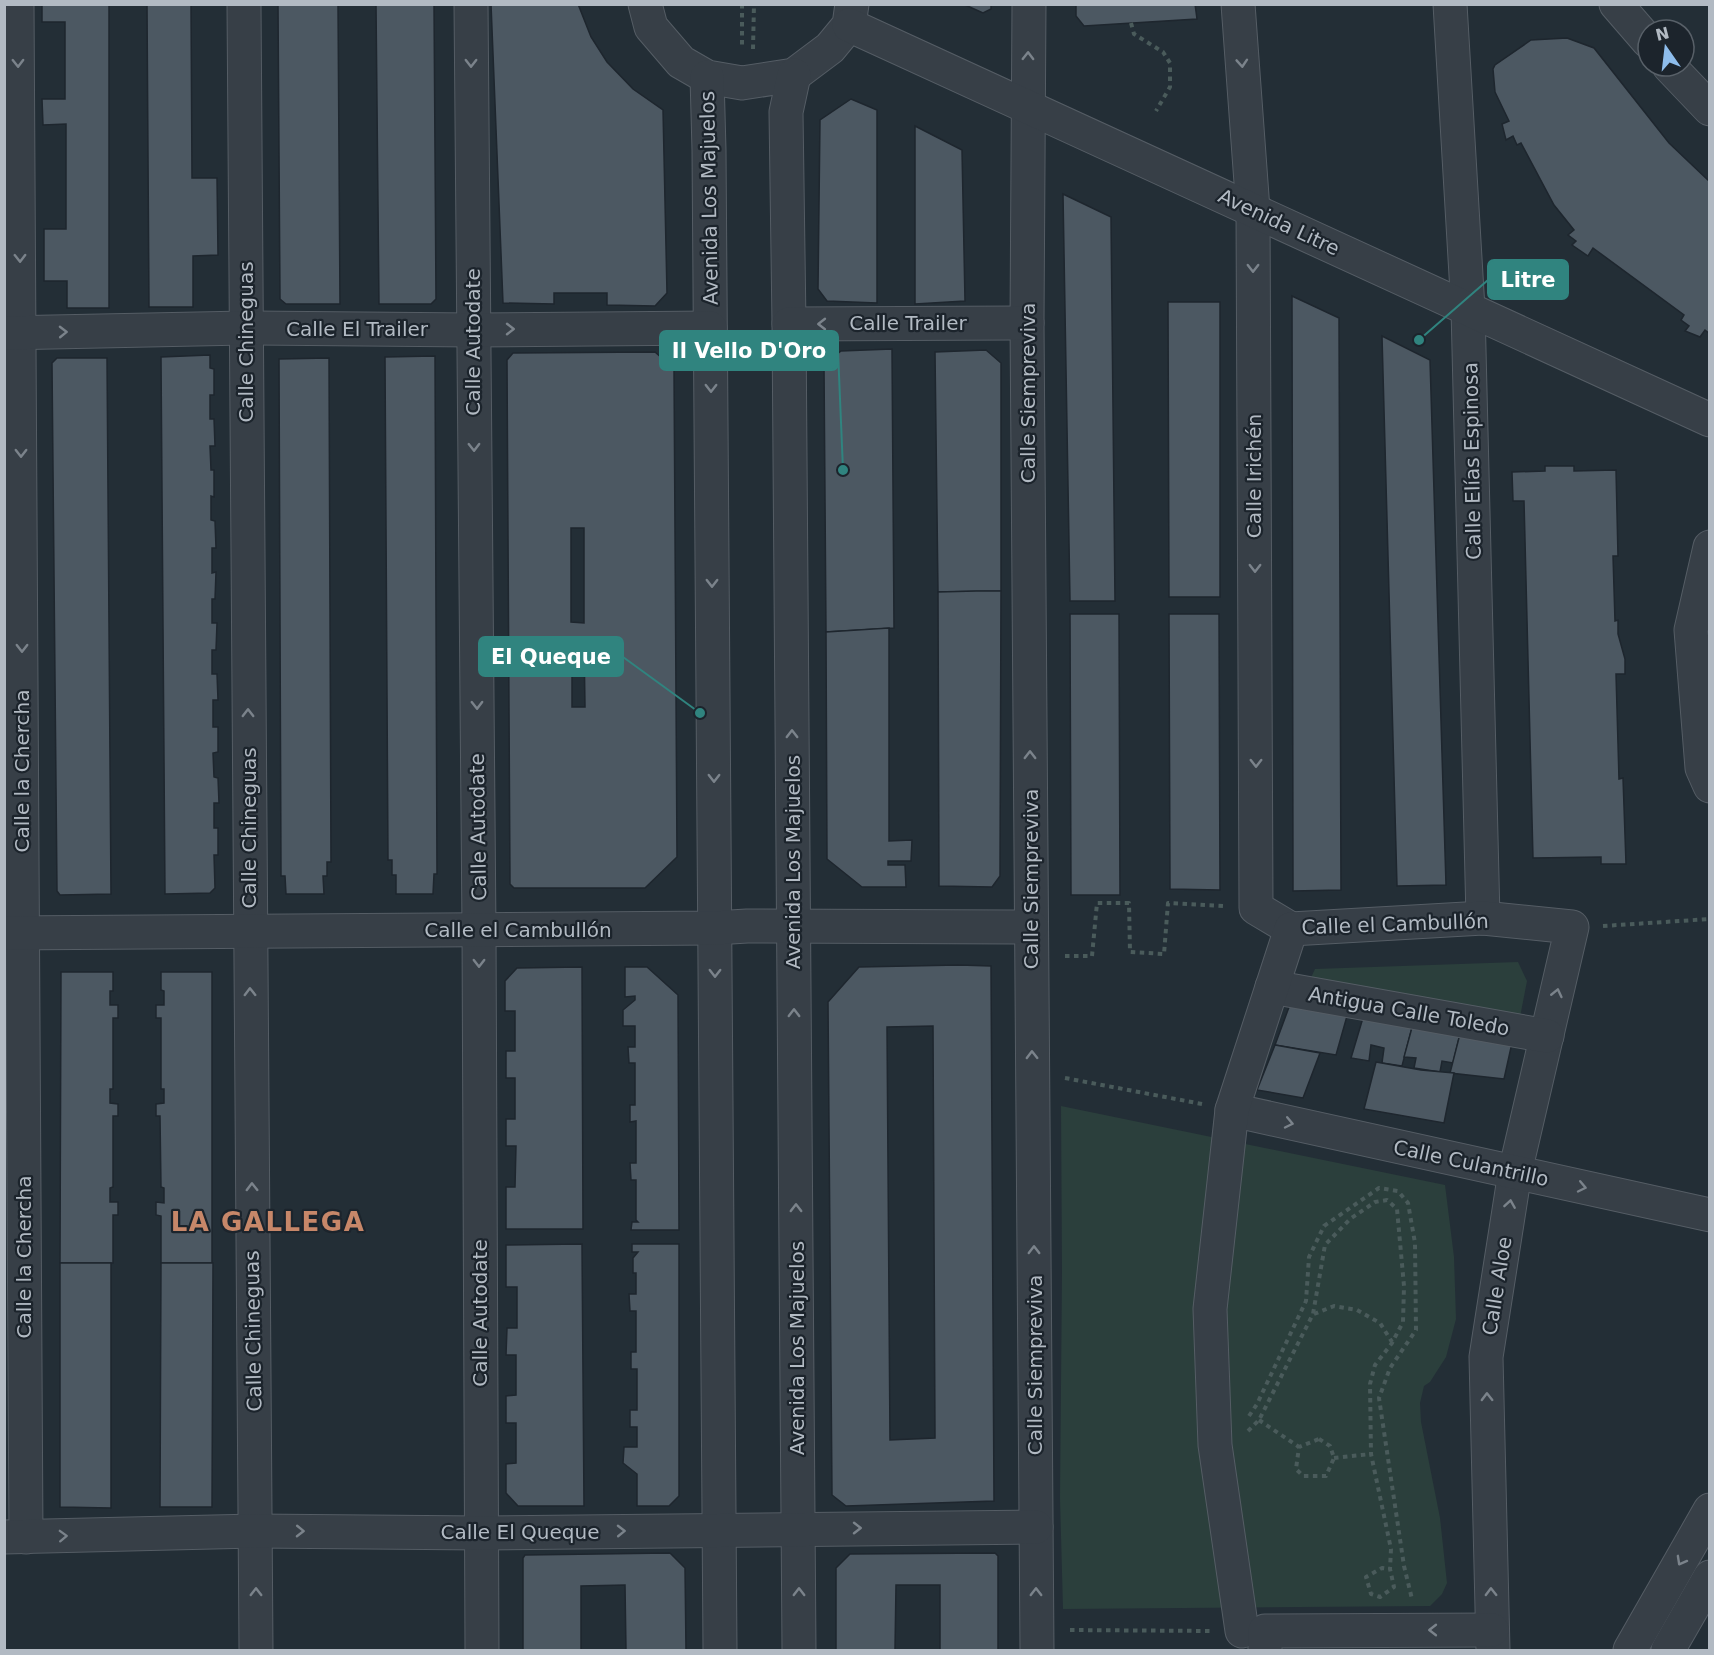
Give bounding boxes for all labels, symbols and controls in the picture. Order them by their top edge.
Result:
north arrow [1636,18,1696,78]
text: N [1654,23,1671,45]
one-way arrow [1022,51,1034,60]
one-way arrow [12,58,24,67]
one-way arrow [465,58,477,67]
one-way arrow [1235,58,1248,67]
street label: Avenida Los Majuelos [695,91,723,305]
street label: Avenida Litre [1215,183,1343,261]
one-way arrow [14,253,26,262]
callout: Litre [1488,260,1568,299]
street label: Calle Chineguas [234,261,258,423]
one-way arrow [1247,264,1259,273]
street label: Calle Autodate [461,268,485,416]
text: Litre [1500,268,1556,292]
street label: Calle Siempreviva [1016,303,1040,483]
street label: Calle Trailer [849,311,967,335]
street label: Calle El Trailer [286,317,429,341]
one-way arrow [817,318,826,330]
one-way arrow [505,323,514,335]
one-way arrow [58,325,67,338]
callout: Il Vello D'Oro [660,331,838,370]
text: Il Vello D'Oro [672,339,826,363]
street label: Calle Elías Espinosa [1458,362,1486,560]
one-way arrow [705,383,717,392]
street label: Calle Irichén [1242,414,1266,538]
one-way arrow [468,442,480,451]
one-way arrow [15,448,27,457]
one-way arrow [1249,564,1261,573]
one-way arrow [706,578,718,587]
callout: El Queque [479,637,623,676]
one-way arrow [16,643,28,652]
text: El Queque [491,645,611,669]
street label: Calle la Chercha [10,690,34,852]
one-way arrow [471,700,483,709]
one-way arrow [242,709,254,718]
one-way arrow [786,730,798,739]
street label: Calle Chineguas [237,747,261,909]
one-way arrow [1024,751,1036,760]
street label: Calle Autodate [465,753,491,901]
street label: Avenida Los Majuelos [781,755,805,969]
one-way arrow [1250,759,1262,768]
one-way arrow [707,773,720,782]
street label: Calle Siempreviva [1019,789,1043,969]
street label: Calle el Cambullón [1301,909,1489,939]
street label: Calle el Cambullón [424,918,612,942]
one-way arrow [473,958,485,967]
one-way arrow [709,968,721,977]
street label: Antigua Calle Toledo [1307,982,1511,1040]
one-way arrow [244,988,256,997]
one-way arrow [1549,988,1562,998]
one-way arrow [788,1009,800,1018]
one-way arrow [1026,1051,1038,1060]
one-way arrow [1284,1116,1294,1129]
street label: Calle Culantrillo [1391,1135,1551,1191]
street label: Calle la Chercha [12,1176,36,1338]
one-way arrow [1577,1180,1587,1193]
one-way arrow [246,1183,258,1192]
one-way arrow [1503,1199,1516,1209]
one-way arrow [790,1204,802,1213]
district label: LA GALLEGA [171,1207,365,1237]
street label: Calle Aloe [1477,1235,1517,1337]
street label: Calle Autodate [468,1239,492,1387]
street label: Avenida Los Majuelos [785,1241,809,1455]
one-way arrow [1028,1246,1040,1255]
street label: Calle Chineguas [240,1250,266,1412]
street label: Calle Siempreviva [1023,1275,1047,1455]
one-way arrow [1481,1393,1493,1402]
street label: Calle El Queque [441,1520,599,1544]
one-way arrow [852,1522,861,1534]
one-way arrow [295,1525,304,1537]
one-way arrow [616,1525,625,1538]
one-way arrow [58,1530,67,1542]
one-way arrow [1677,1554,1688,1565]
one-way arrow [250,1588,262,1597]
one-way arrow [793,1588,805,1597]
one-way arrow [1030,1588,1042,1597]
one-way arrow [1485,1588,1497,1597]
one-way arrow [1429,1624,1438,1637]

